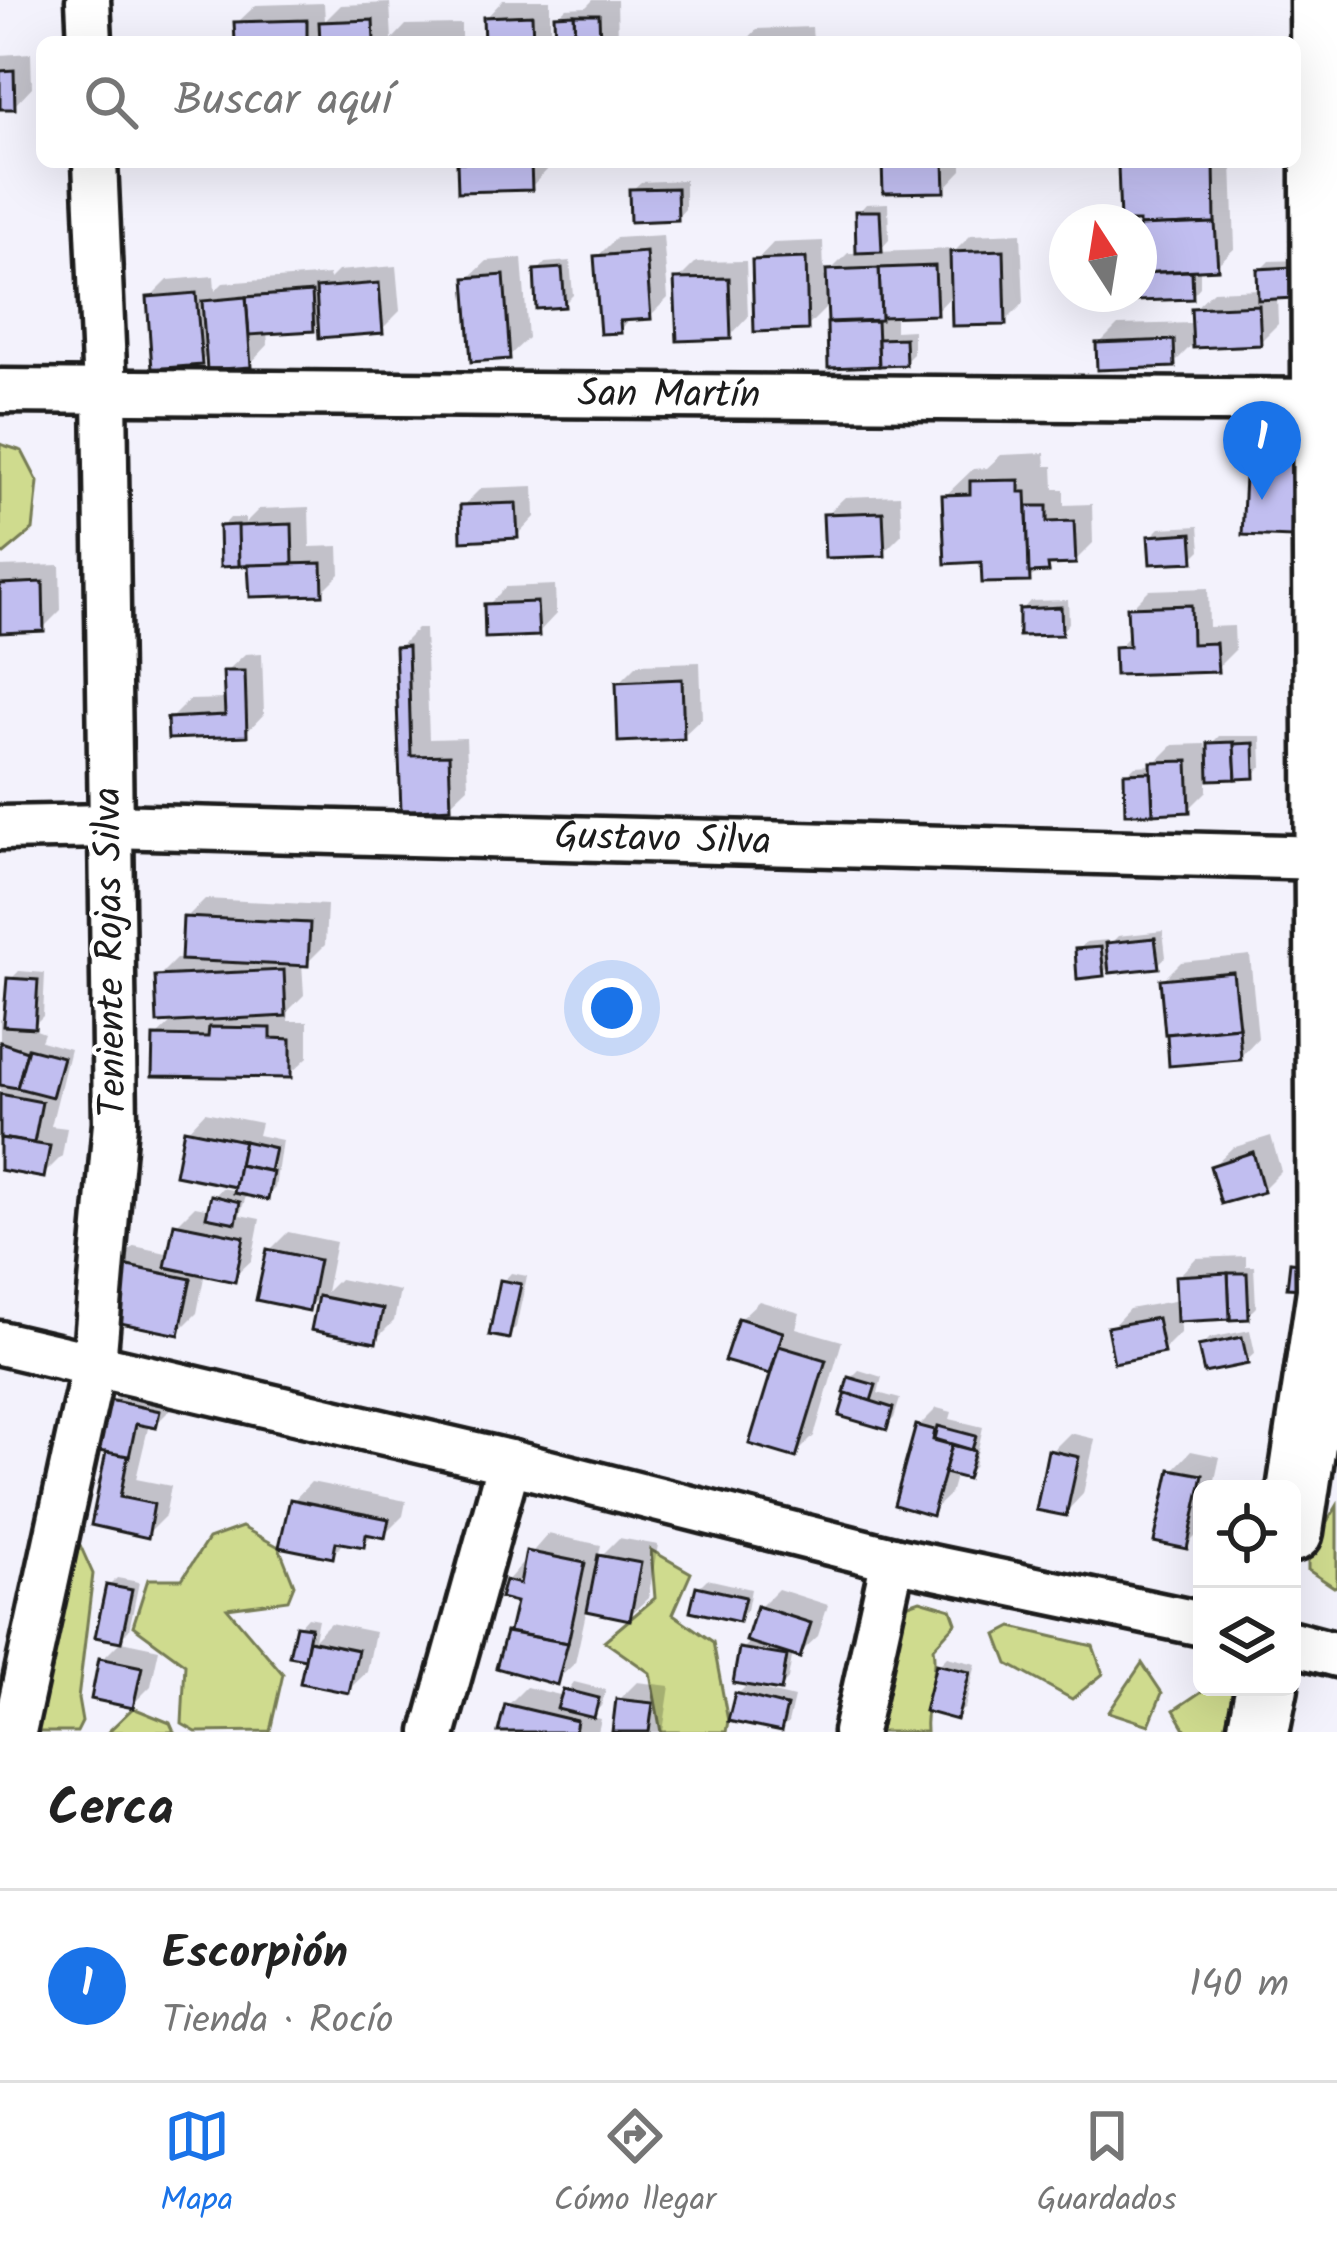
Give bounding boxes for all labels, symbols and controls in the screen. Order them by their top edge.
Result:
search box [36,36,1301,168]
text: Buscar aquí [174,66,392,138]
icon: search [78,69,144,135]
north arrow [1049,204,1157,312]
street label: San Martín [577,364,761,428]
pin: 1 [1223,401,1301,500]
street label: Teniente Rojas Silva [78,786,146,1118]
street label: Gustavo Silva [554,807,772,874]
your location [582,978,642,1038]
map controls [1193,1480,1301,1696]
button: locate [1193,1480,1301,1588]
button: layers [1193,1588,1301,1696]
text: Cerca [48,1770,174,1851]
text: Escorpión [162,1919,348,1991]
text: 1 [81,1955,93,2017]
text: 140 m [1189,1955,1289,2017]
text: Tienda · Rocío [162,1991,394,2053]
tab: Mapa [160,2103,233,2228]
tab: Cómo llegar [554,2103,716,2228]
tab: Guardados [1037,2103,1177,2228]

